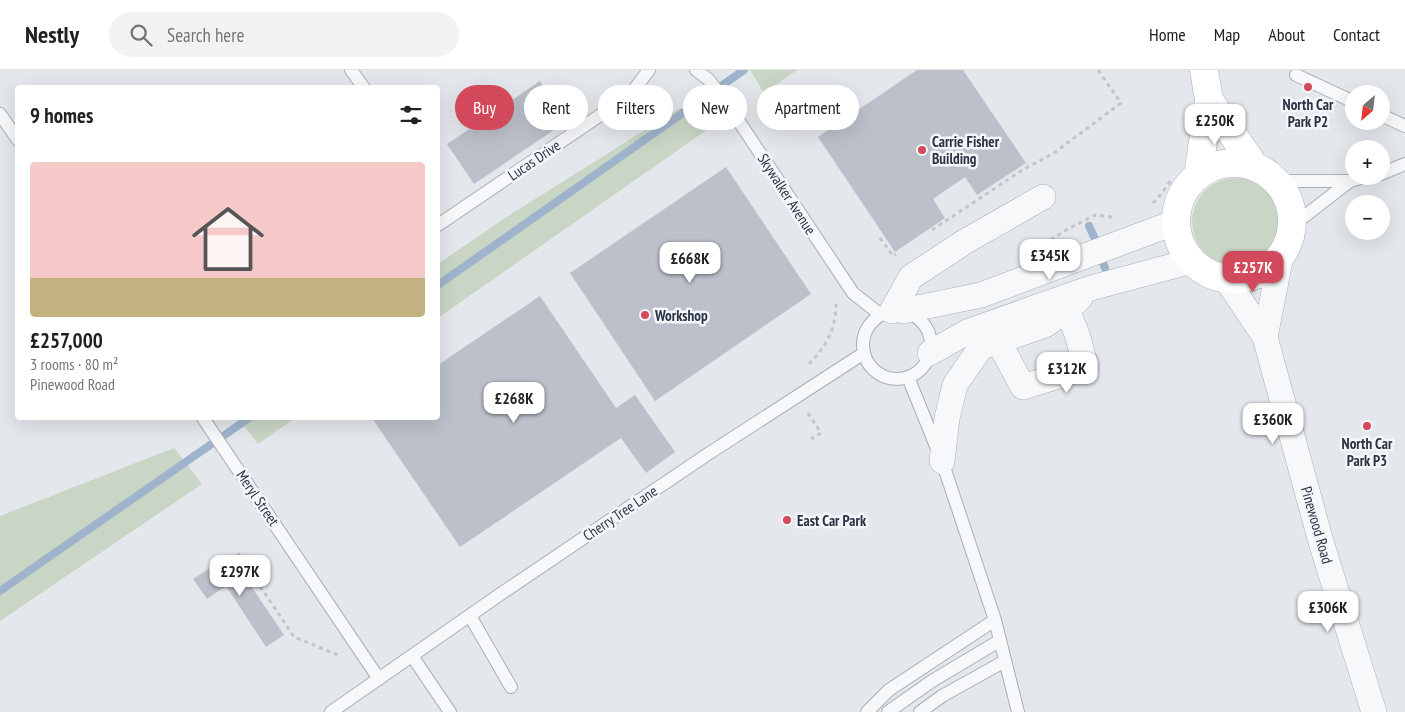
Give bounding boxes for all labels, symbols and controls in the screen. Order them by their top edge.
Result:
search box [109,12,459,57]
text: Nestly [25,19,79,50]
icon: search [127,21,155,49]
text: Search here [167,23,244,47]
text: Home [1149,23,1186,46]
text: Map [1214,23,1240,46]
text: About [1268,23,1305,46]
text: Contact [1333,23,1380,46]
marker: North Car Park P2 [1302,81,1314,93]
chip: Buy [455,85,514,130]
chip: Rent [524,85,588,130]
chip: Filters [598,85,673,130]
chip: New [683,85,747,130]
chip: Apartment [757,85,859,130]
north arrow [1345,85,1390,130]
map controls [1345,85,1390,240]
place label: North Car Park P2 [1283,95,1334,131]
icon: filters [397,101,425,129]
text: 9 homes [30,102,93,129]
pin: £250K [1180,104,1250,146]
text: £250K [1196,110,1234,130]
place label: Carrie Fisher Building [932,132,1000,168]
street label: Lucas Drive [504,136,564,184]
button: + [1345,140,1390,185]
marker: Carrie Fisher Building [916,144,928,156]
street label: Skywalker Avenue [754,150,820,238]
icon: home [183,194,273,284]
button: − [1345,195,1390,240]
pin: £345K [1015,238,1085,281]
pin: £668K [655,242,725,284]
text: £345K [1031,245,1069,265]
text: £668K [671,248,709,268]
pin: £257K [1218,250,1288,293]
text: £257K [1234,257,1272,277]
place label: Workshop [654,306,708,325]
marker: Workshop [639,309,651,321]
text: £257,000 [30,327,103,354]
pin: £312K [1032,352,1102,394]
text: 3 rooms · 80 m² [30,354,118,374]
text: £312K [1048,358,1086,378]
text: Pinewood Road [30,374,115,394]
pin: £268K [479,382,549,424]
text: £268K [495,388,533,408]
pin: £360K [1238,402,1308,445]
text: £360K [1254,409,1292,429]
marker: North Car Park P3 [1361,420,1373,432]
place label: North Car Park P3 [1342,434,1393,470]
street label: Meryl Street [232,466,284,530]
street label: Cherry Tree Lane [579,481,661,545]
street label: Pinewood Road [1297,484,1337,566]
place label: East Car Park [797,511,867,530]
marker: East Car Park [781,514,793,526]
pin: £297K [205,554,275,597]
text: £297K [221,561,259,581]
pin: £306K [1293,590,1363,633]
text: £306K [1309,597,1347,617]

